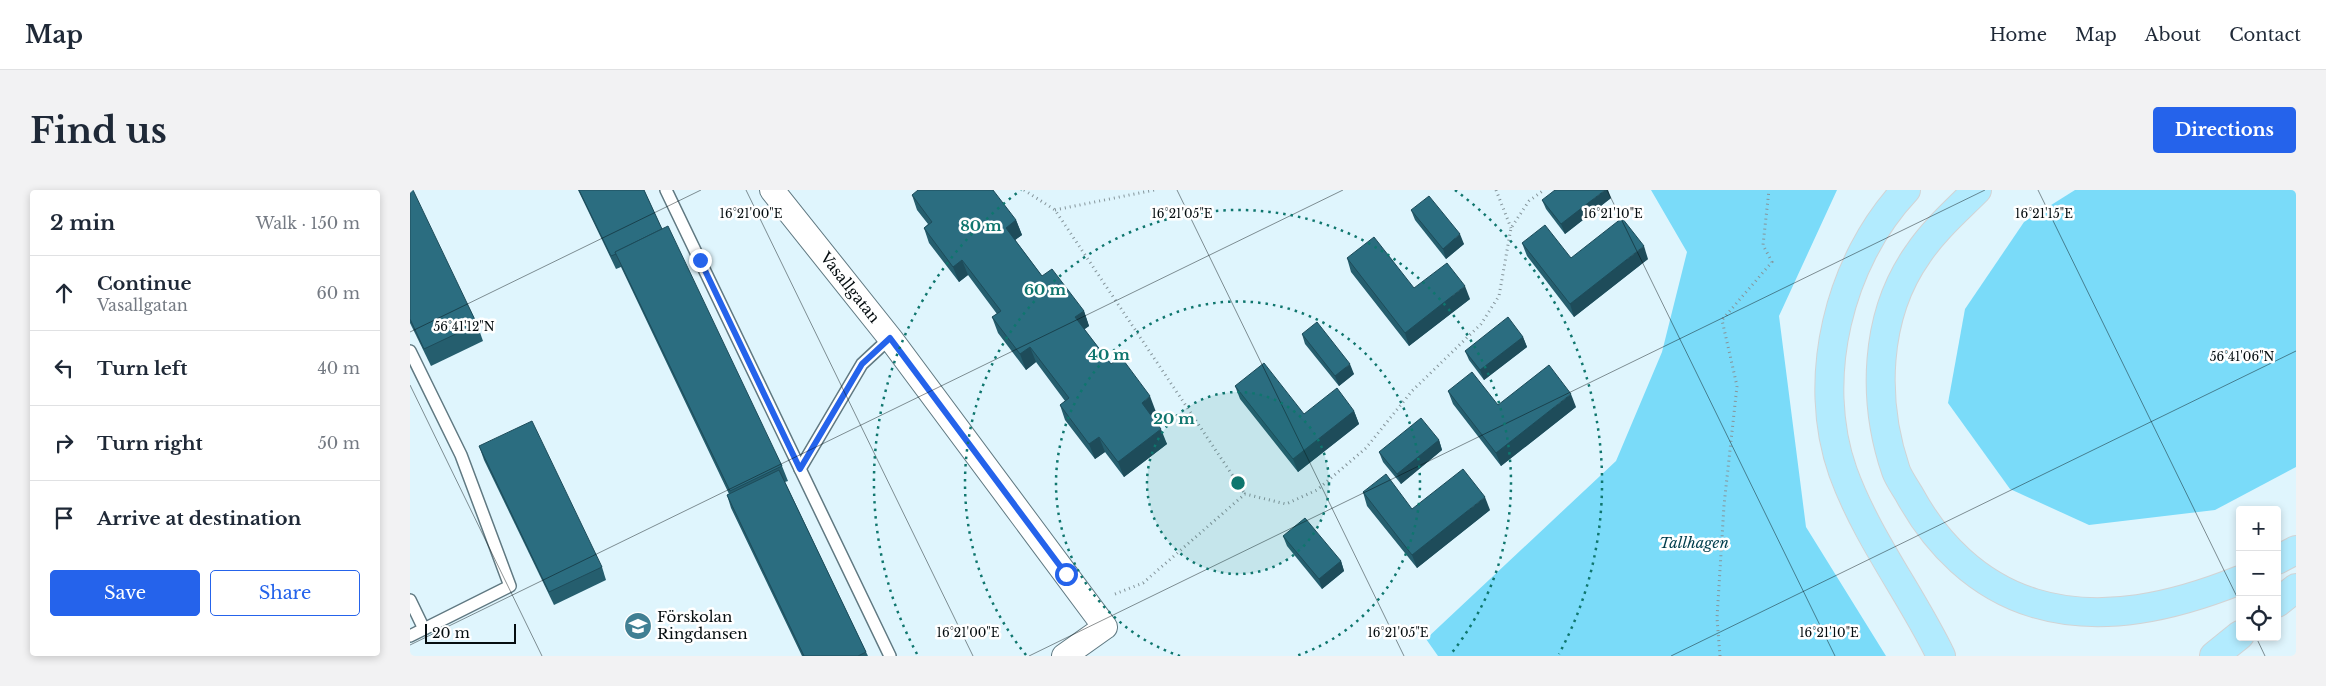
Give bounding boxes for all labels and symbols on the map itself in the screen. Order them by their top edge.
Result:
text: 16°21'00"E [720,206,783,221]
text: 16°21'05"E [1151,206,1213,221]
text: 16°21'10"E [1583,206,1643,221]
text: 16°21'15"E [2015,206,2073,221]
text: 80 m [960,216,1002,235]
street label: Vasallgatan [816,247,884,327]
route end [689,249,712,272]
text: 60 m [1024,280,1066,299]
text: 56°41'12"N [433,319,495,334]
text: 40 m [1088,345,1130,364]
text: 56°41'06"N [2210,349,2275,364]
text: 20 m [1153,409,1195,428]
centre of rings [1229,474,1247,492]
park label: Tallhagen [1659,533,1729,552]
route start [1055,563,1078,586]
place label: Förskolan Ringdansen [657,607,748,643]
school or university icon: Förskolan Ringdansen [623,611,653,641]
scale bar [425,621,516,644]
text: 16°21'00"E [937,625,1000,640]
text: 16°21'05"E [1367,625,1429,640]
text: 16°21'10"E [1799,625,1859,640]

